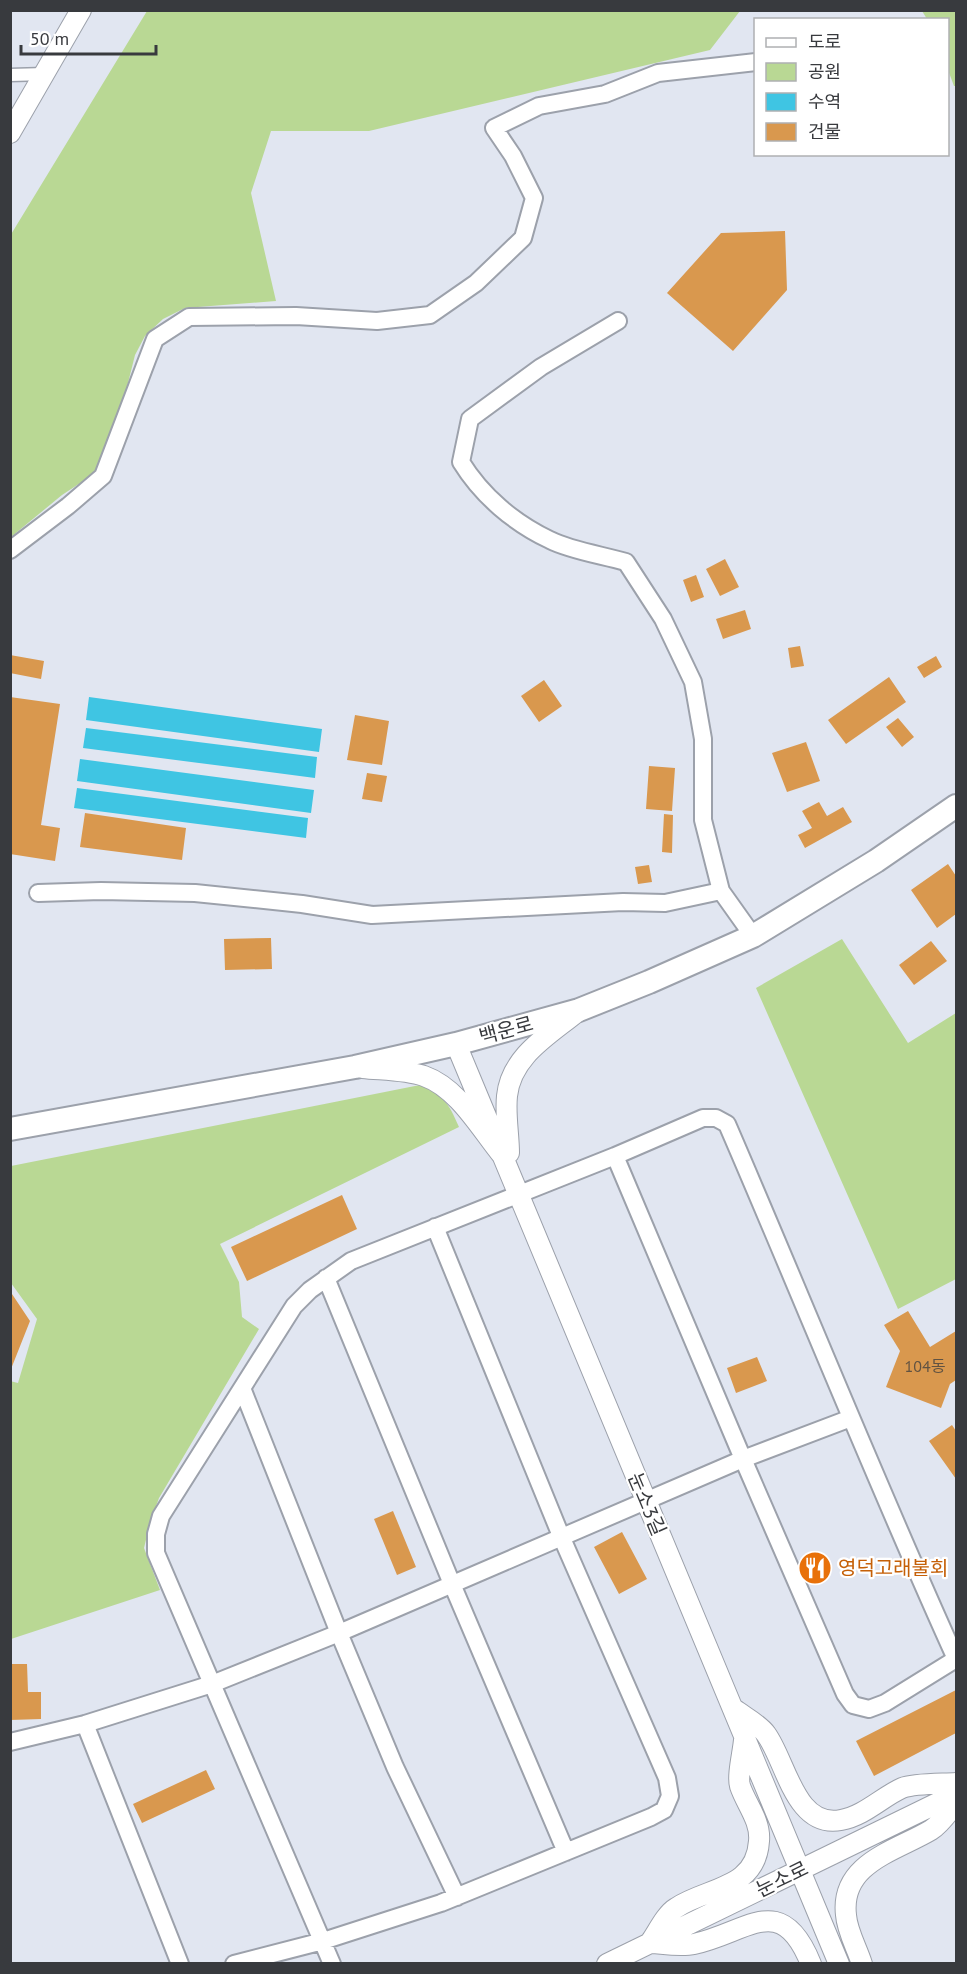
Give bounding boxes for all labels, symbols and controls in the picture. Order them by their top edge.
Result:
scale bar [21,18,156,56]
legend [754,18,949,156]
text: 50 m [30,27,69,50]
text: 도로 [808,30,841,53]
text: 공원 [808,60,841,83]
text: 수역 [808,90,841,113]
text: 건물 [808,120,841,143]
street label: 백운로 [476,1010,536,1050]
house number: 104동 [905,1356,946,1376]
street label: 눈소3길 [622,1468,672,1540]
restaurant icon: 영덕고래불회 [797,1550,833,1586]
place label: 영덕고래불회 [838,1555,948,1581]
street label: 눈소로 [751,1855,813,1903]

